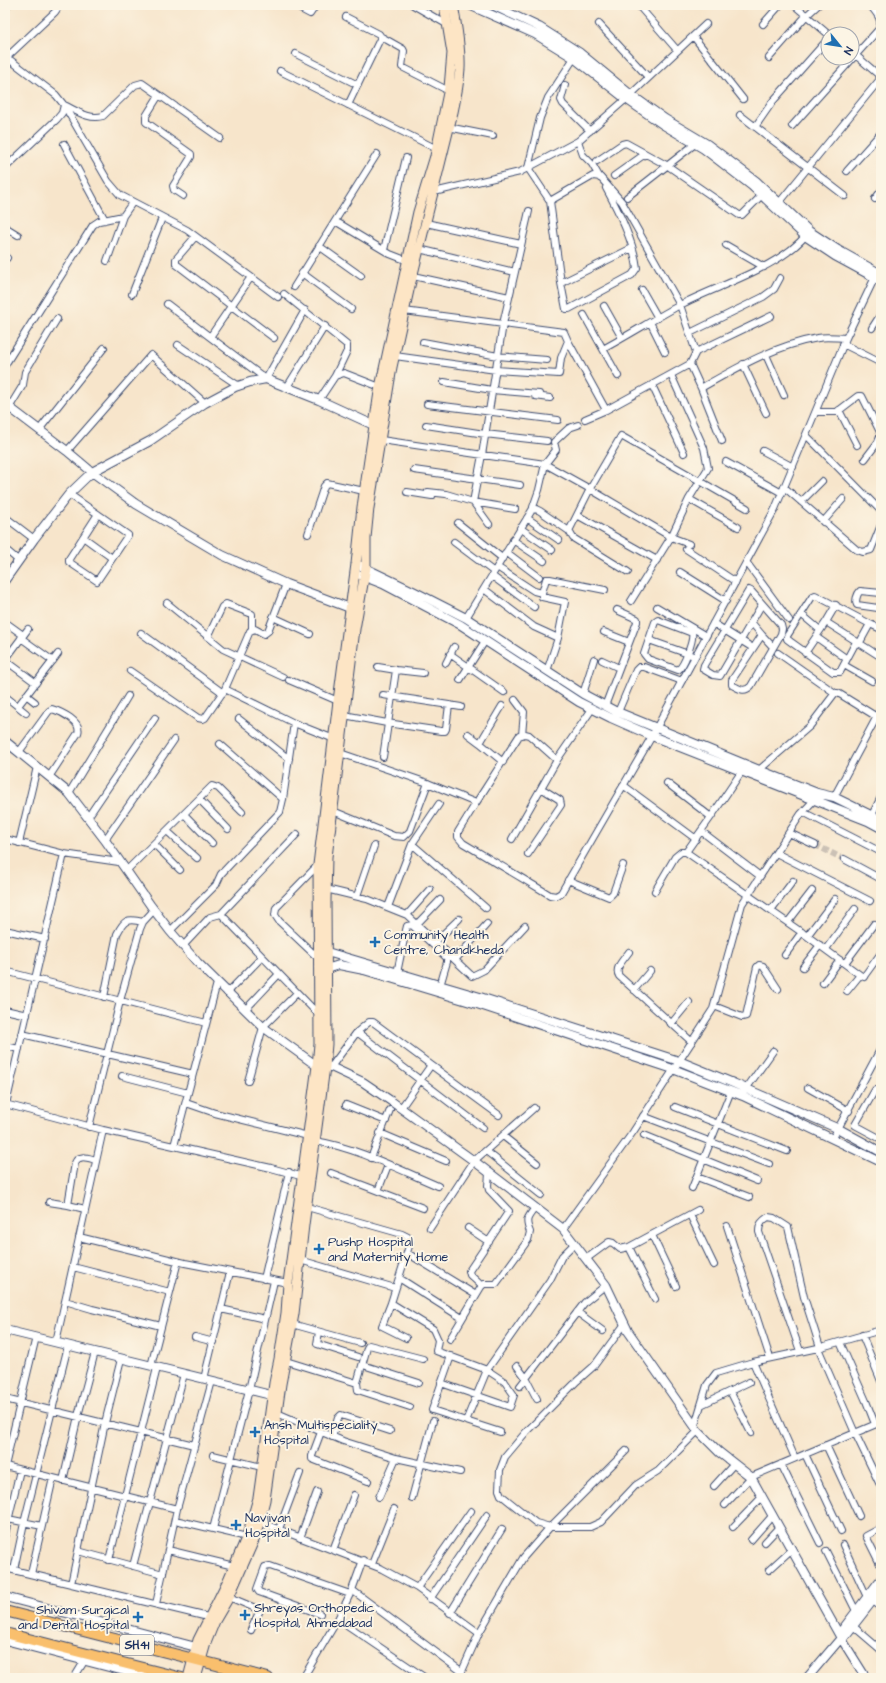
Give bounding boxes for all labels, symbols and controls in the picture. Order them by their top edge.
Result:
north arrow [820,26,860,66]
text: N [840,44,856,58]
place label: Community Health Centre, Chandkheda [384,926,504,959]
marker: Community Health Centre, Chandkheda [369,936,381,948]
place label: Pushp Hospital and Maternity Home [328,1233,448,1267]
marker: Pushp Hospital and Maternity Home [313,1243,325,1255]
place label: Ansh Multispeciality Hospital [264,1416,378,1449]
marker: Ansh Multispeciality Hospital [249,1426,261,1438]
place label: Navjivan Hospital [245,1509,291,1542]
marker: Navjivan Hospital [230,1519,242,1531]
place label: Shreyas Orthopedic Hospital, Ahmedabad [254,1599,375,1632]
place label: Shivam Surgical and Dental Hospital [18,1601,129,1634]
marker: Shreyas Orthopedic Hospital, Ahmedabad [239,1609,251,1621]
marker: Shivam Surgical and Dental Hospital [132,1611,144,1623]
road number: SH41 [120,1635,154,1655]

